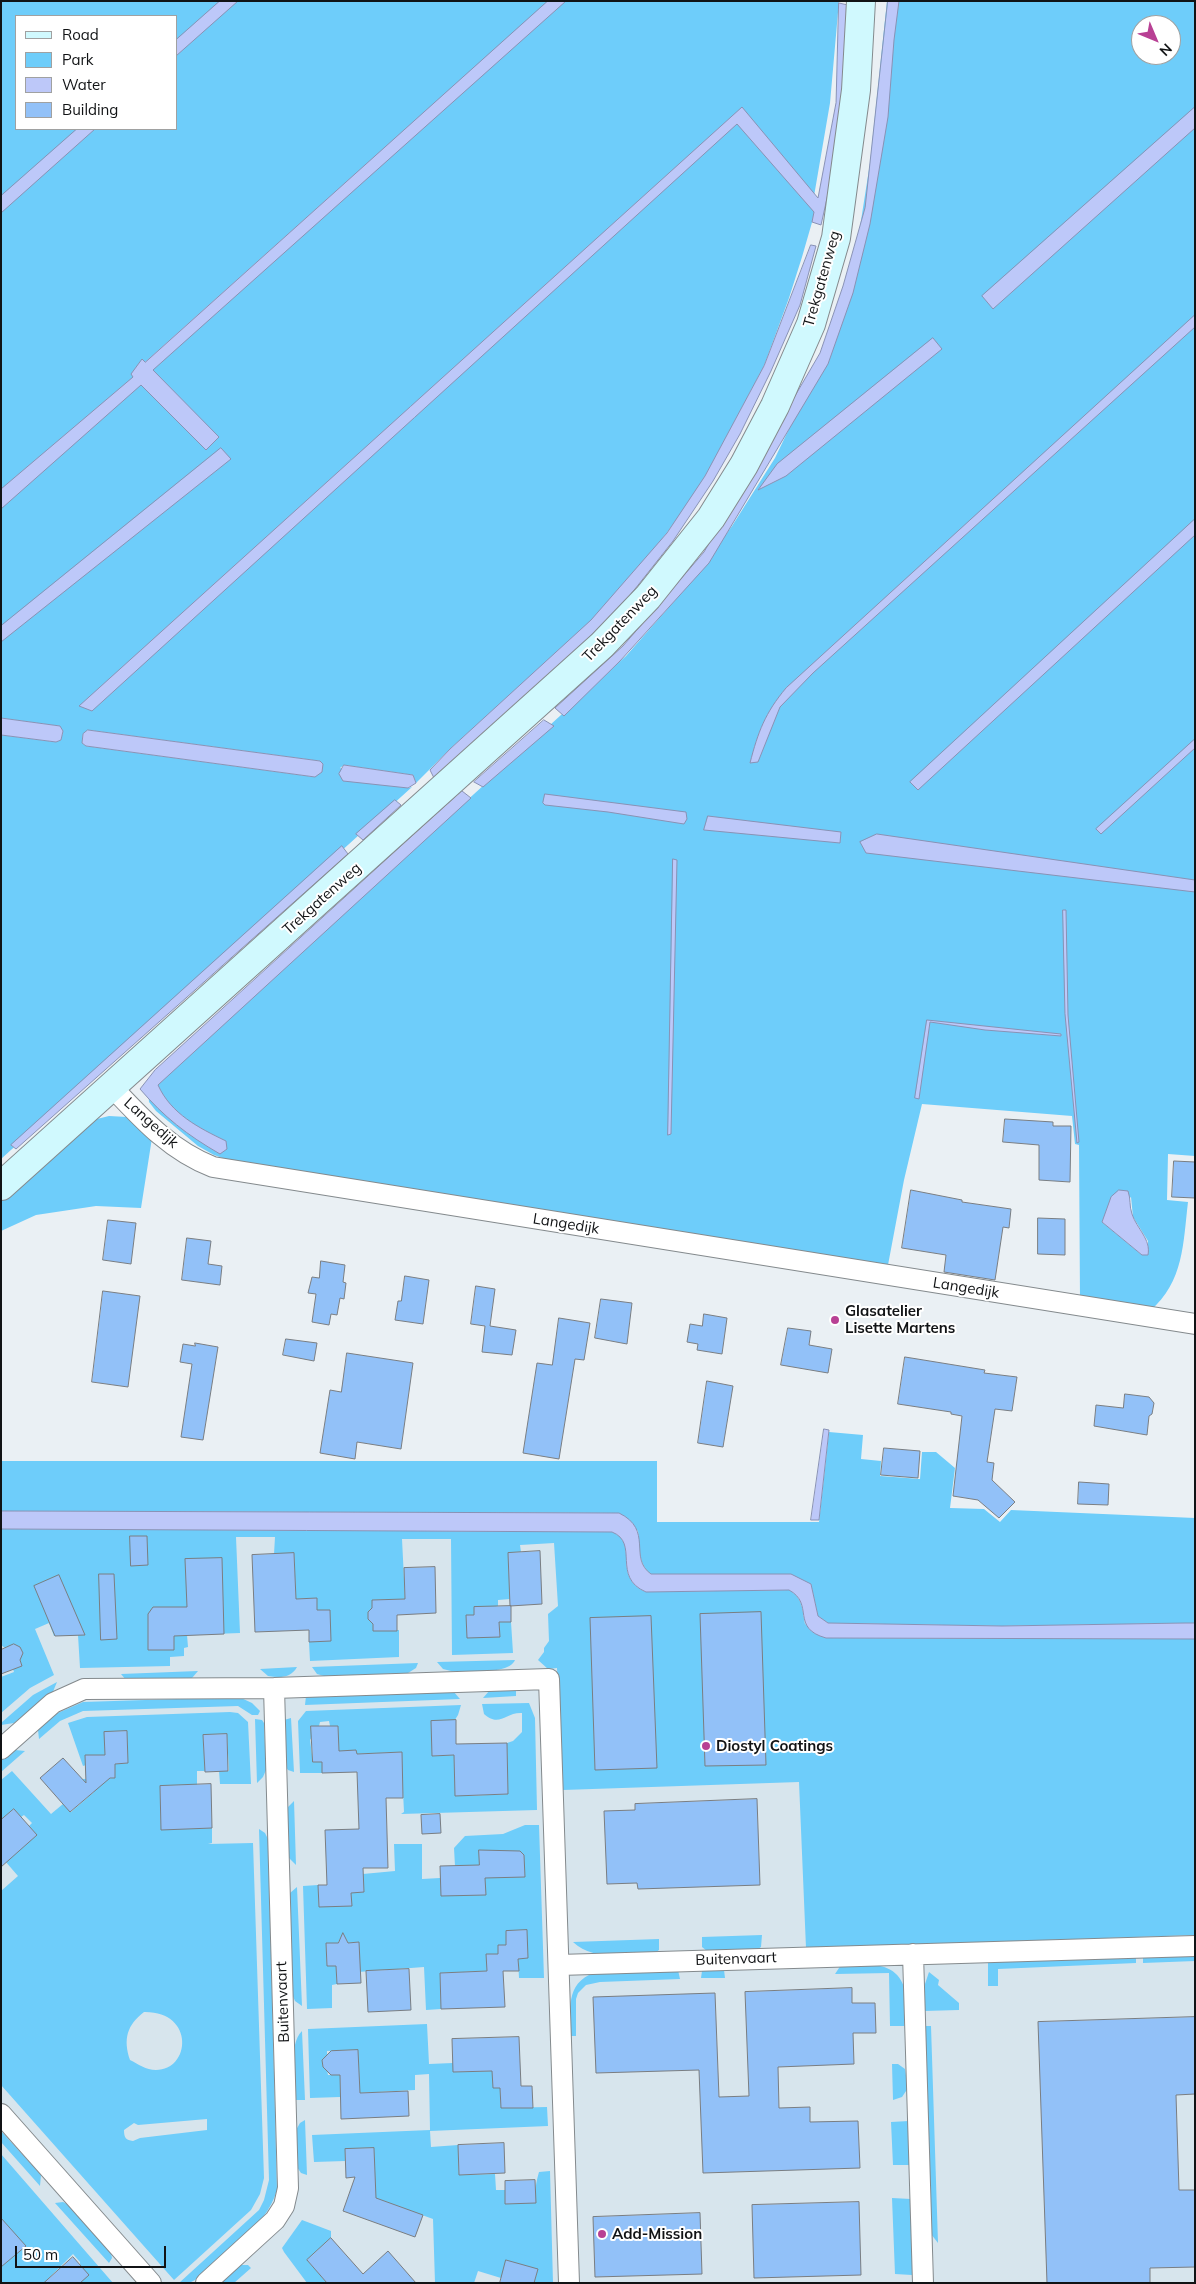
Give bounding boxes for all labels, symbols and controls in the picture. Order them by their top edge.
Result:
legend [15,15,178,130]
north arrow [1131,15,1181,65]
text: Road [62,25,99,44]
text: N [1156,40,1176,60]
text: Park [62,50,94,69]
text: Water [62,75,106,94]
text: Building [62,100,118,119]
street label: Trekgatenweg [800,229,844,329]
street label: Trekgatenweg [579,582,661,666]
street label: Trekgatenweg [279,859,365,939]
street label: Langedijk [120,1094,182,1152]
street label: Langedijk [531,1210,601,1238]
street label: Langedijk [931,1274,1001,1302]
place label: Glasatelier Lisette Martens [845,1302,955,1337]
marker: Glasatelier Lisette Martens [829,1314,841,1326]
place label: Diostyl Coatings [716,1737,833,1755]
marker: Diostyl Coatings [700,1740,712,1752]
street label: Buitenvaart [695,1949,777,1969]
street label: Buitenvaart [273,1961,293,2043]
place label: Add-Mission [612,2225,702,2243]
marker: Add-Mission [596,2228,608,2240]
scale bar [18,2236,169,2268]
text: 50 m [23,2245,58,2264]

